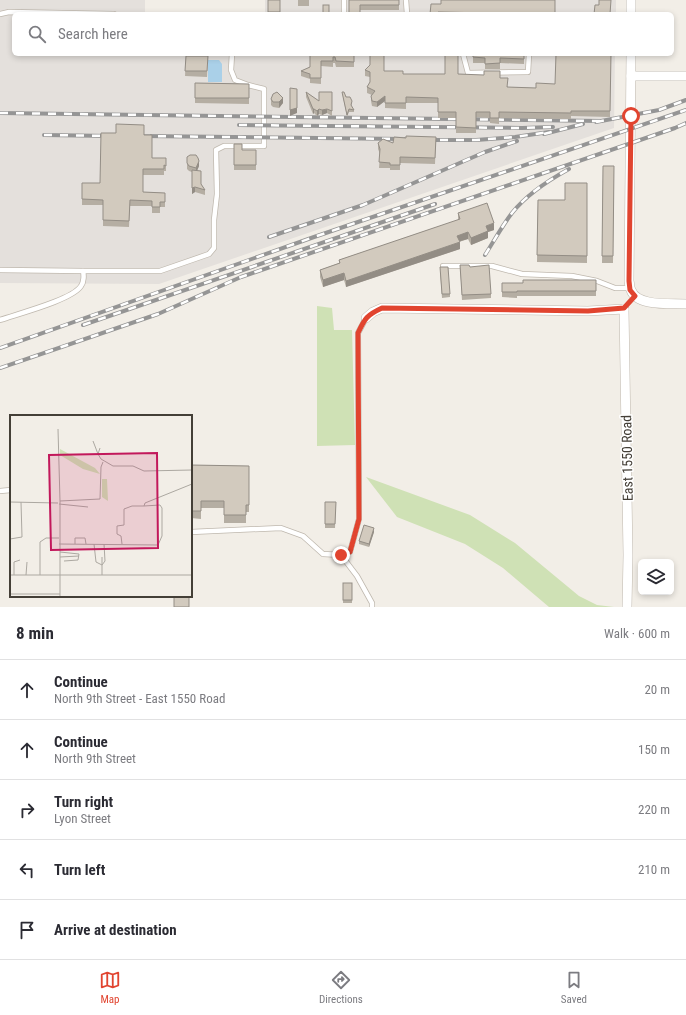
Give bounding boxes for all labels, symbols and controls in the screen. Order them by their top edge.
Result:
search box [12,12,674,56]
icon: search [26,23,48,45]
text: Search here [58,25,128,43]
route start [622,107,640,125]
inset map [10,415,192,597]
street label: East 1550 Road [618,415,636,501]
route end [332,546,350,564]
map controls [638,559,674,595]
button: layers [638,559,674,595]
text: 8 min [16,623,54,643]
text: Walk · 600 m [604,626,670,641]
text: Continue [54,673,108,691]
icon: ahead [16,679,38,701]
text: 20 m [644,682,670,697]
text: North 9th Street - East 1550 Road [54,691,225,706]
text: Continue [54,733,108,751]
icon: ahead [16,739,38,761]
text: 150 m [638,742,670,757]
text: North 9th Street [54,751,136,766]
text: Turn right [54,793,113,811]
icon: right [16,799,38,821]
text: 220 m [638,802,670,817]
text: Lyon Street [54,811,111,826]
icon: left [16,859,38,881]
text: Turn left [54,861,105,879]
text: 210 m [638,862,670,877]
icon: arrive [16,919,38,941]
text: Arrive at destination [54,921,177,939]
tab: Map [99,969,121,1006]
tab: Directions [319,969,363,1006]
tab: Saved [561,969,587,1006]

